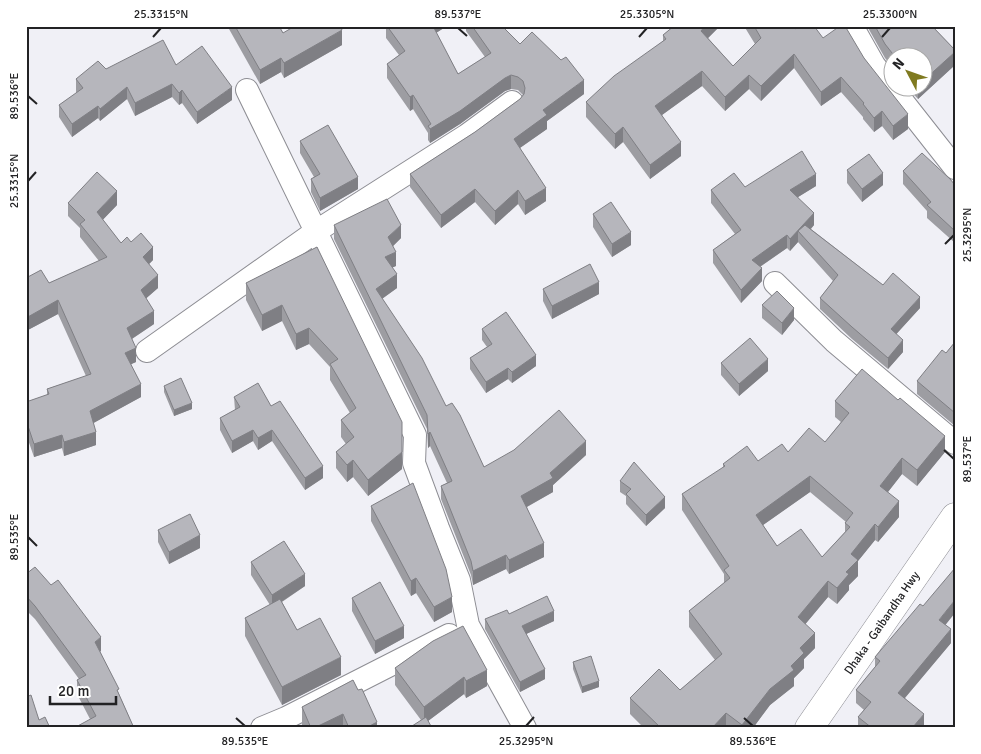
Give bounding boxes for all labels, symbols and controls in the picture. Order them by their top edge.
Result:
text: 25.3315°N [134,7,188,22]
text: 89.537°E [435,7,482,22]
text: 25.3305°N [620,7,674,22]
text: 25.3300°N [863,7,917,22]
north arrow [884,48,934,98]
text: N [889,55,908,73]
text: 89.536°E [7,72,22,119]
text: 25.3315°N [7,154,22,208]
text: 25.3295°N [960,208,975,262]
text: 89.537°E [960,435,975,482]
text: 89.535°E [7,513,22,560]
street label: Dhaka - Gaibandha Hwy [841,568,923,677]
scale bar [50,674,116,706]
text: 20 m [58,682,89,700]
text: 89.535°E [222,734,269,749]
text: 25.3295°N [499,734,553,749]
text: 89.536°E [730,734,777,749]

